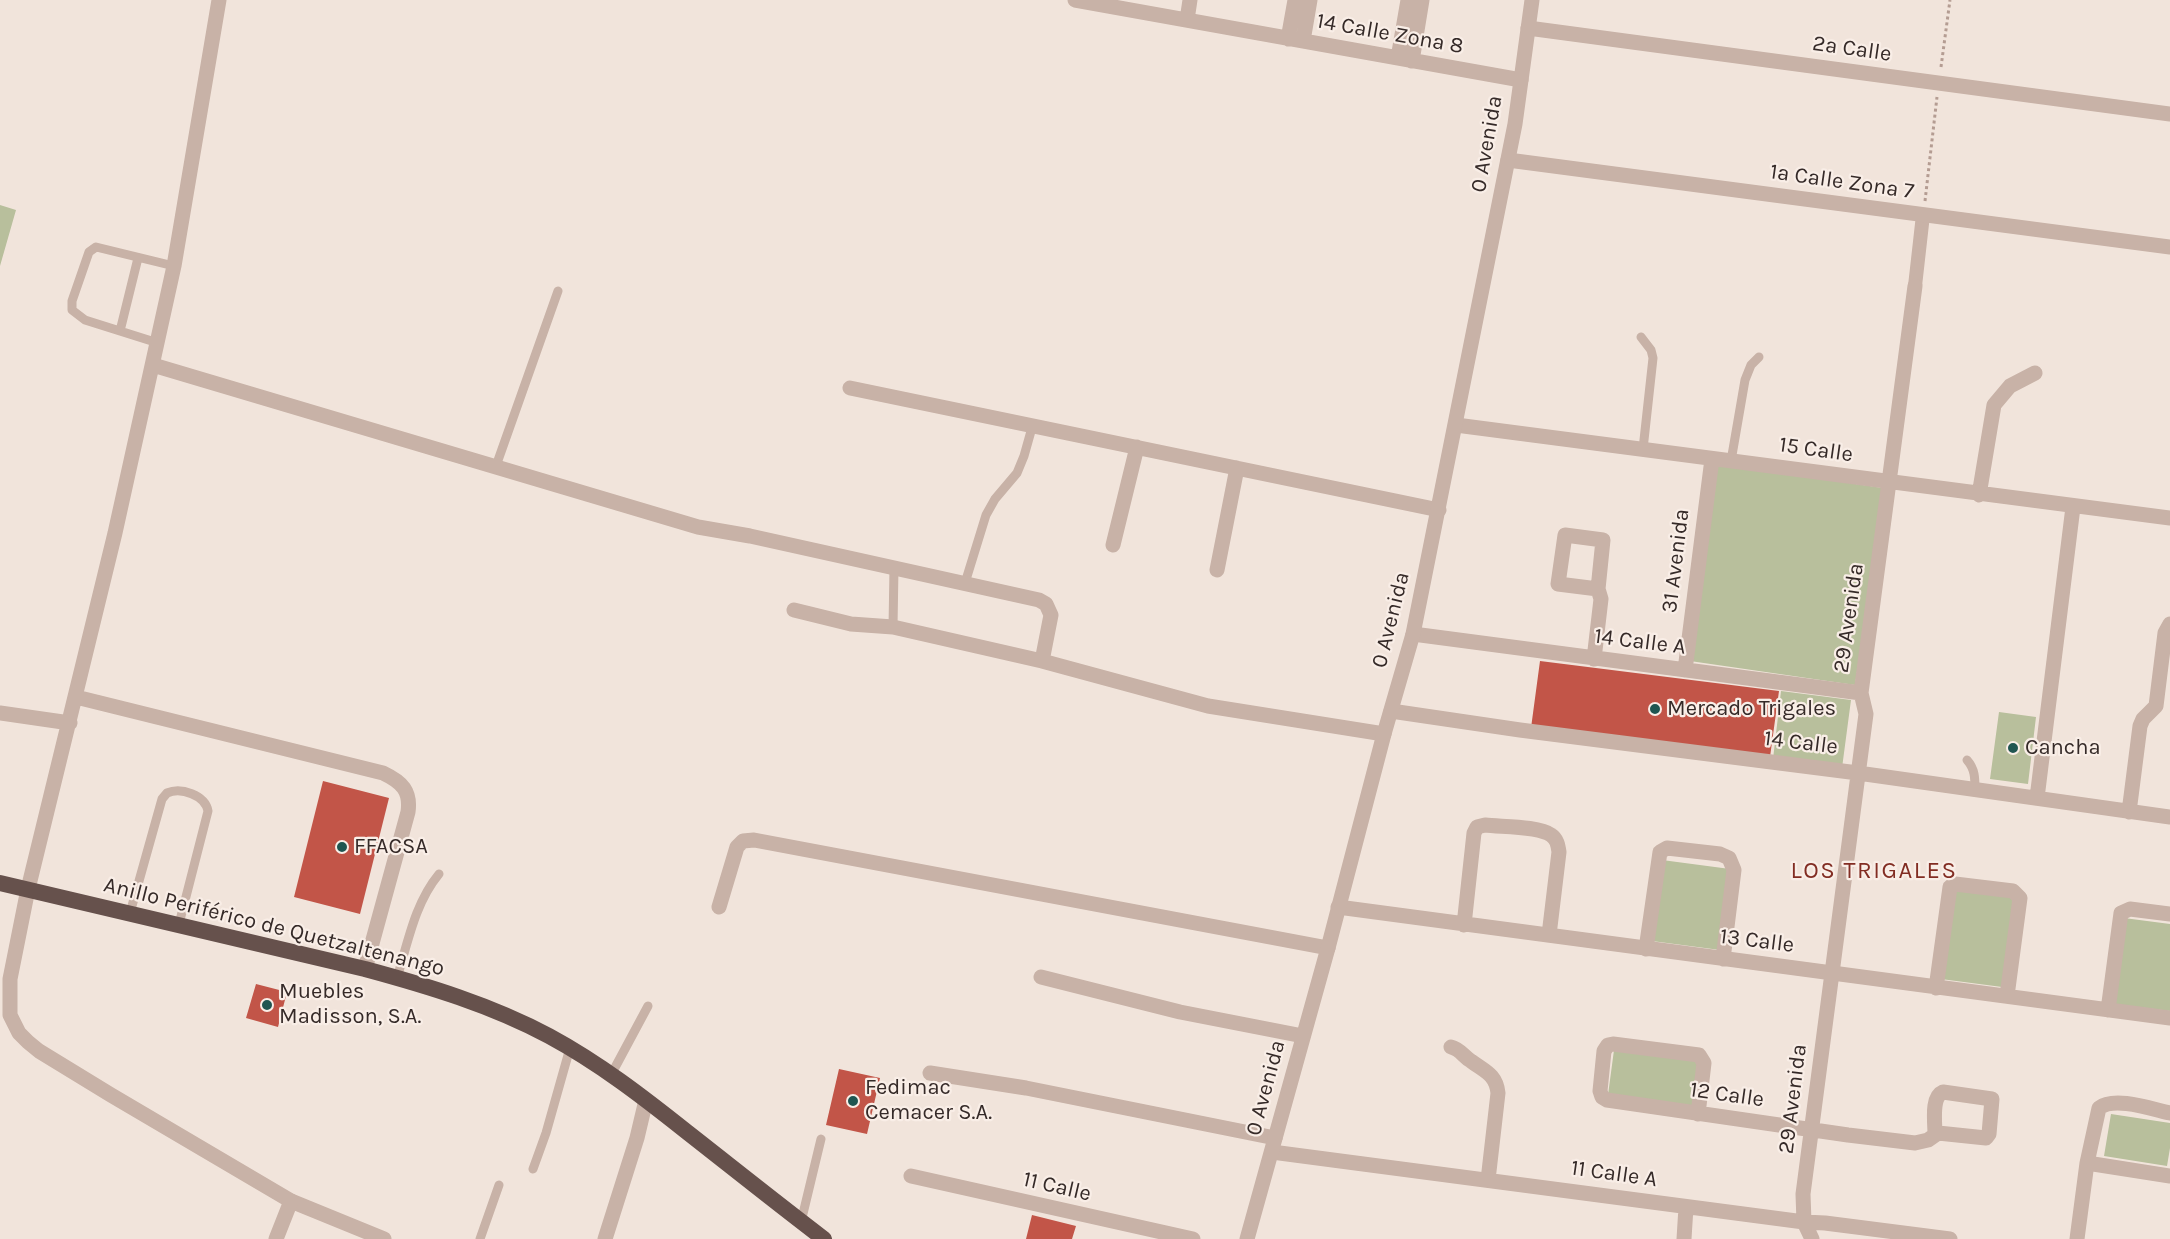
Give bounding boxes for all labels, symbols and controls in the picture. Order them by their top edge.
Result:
street label: 14 Calle Zona 8 [1315,8,1465,60]
street label: 2a Calle [1811,30,1893,68]
street label: 0 Avenida [1466,94,1508,194]
street label: 1a Calle Zona 7 [1768,159,1916,205]
street label: 15 Calle [1777,432,1855,468]
street label: 31 Avenida [1657,507,1695,615]
street label: 29 Avenida [1828,562,1870,674]
street label: 0 Avenida [1366,569,1416,671]
street label: 14 Calle A [1593,623,1687,661]
place label: Mercado Trigales [1667,696,1836,722]
marker: Mercado Trigales [1648,702,1662,716]
street label: 14 Calle [1763,725,1839,761]
place label: Cancha [2025,735,2101,761]
marker: Cancha [2006,741,2020,755]
place label: FFACSA [354,834,428,860]
marker: FFACSA [335,840,349,854]
district label: LOS TRIGALES [1791,857,1957,885]
street label: Anillo Periférico de Quetzaltenango [101,872,447,982]
street label: 13 Calle [1718,923,1796,959]
place label: Muebles Madisson, S.A. [279,979,421,1030]
marker: Muebles Madisson, S.A. [260,998,274,1012]
street label: 0 Avenida [1241,1037,1291,1139]
street label: 29 Avenida [1773,1043,1813,1155]
place label: Fedimac Cemacer S.A. [865,1075,992,1126]
street label: 12 Calle [1688,1077,1766,1113]
marker: Fedimac Cemacer S.A. [846,1094,860,1108]
street label: 11 Calle A [1569,1155,1659,1193]
street label: 11 Calle [1020,1166,1094,1208]

